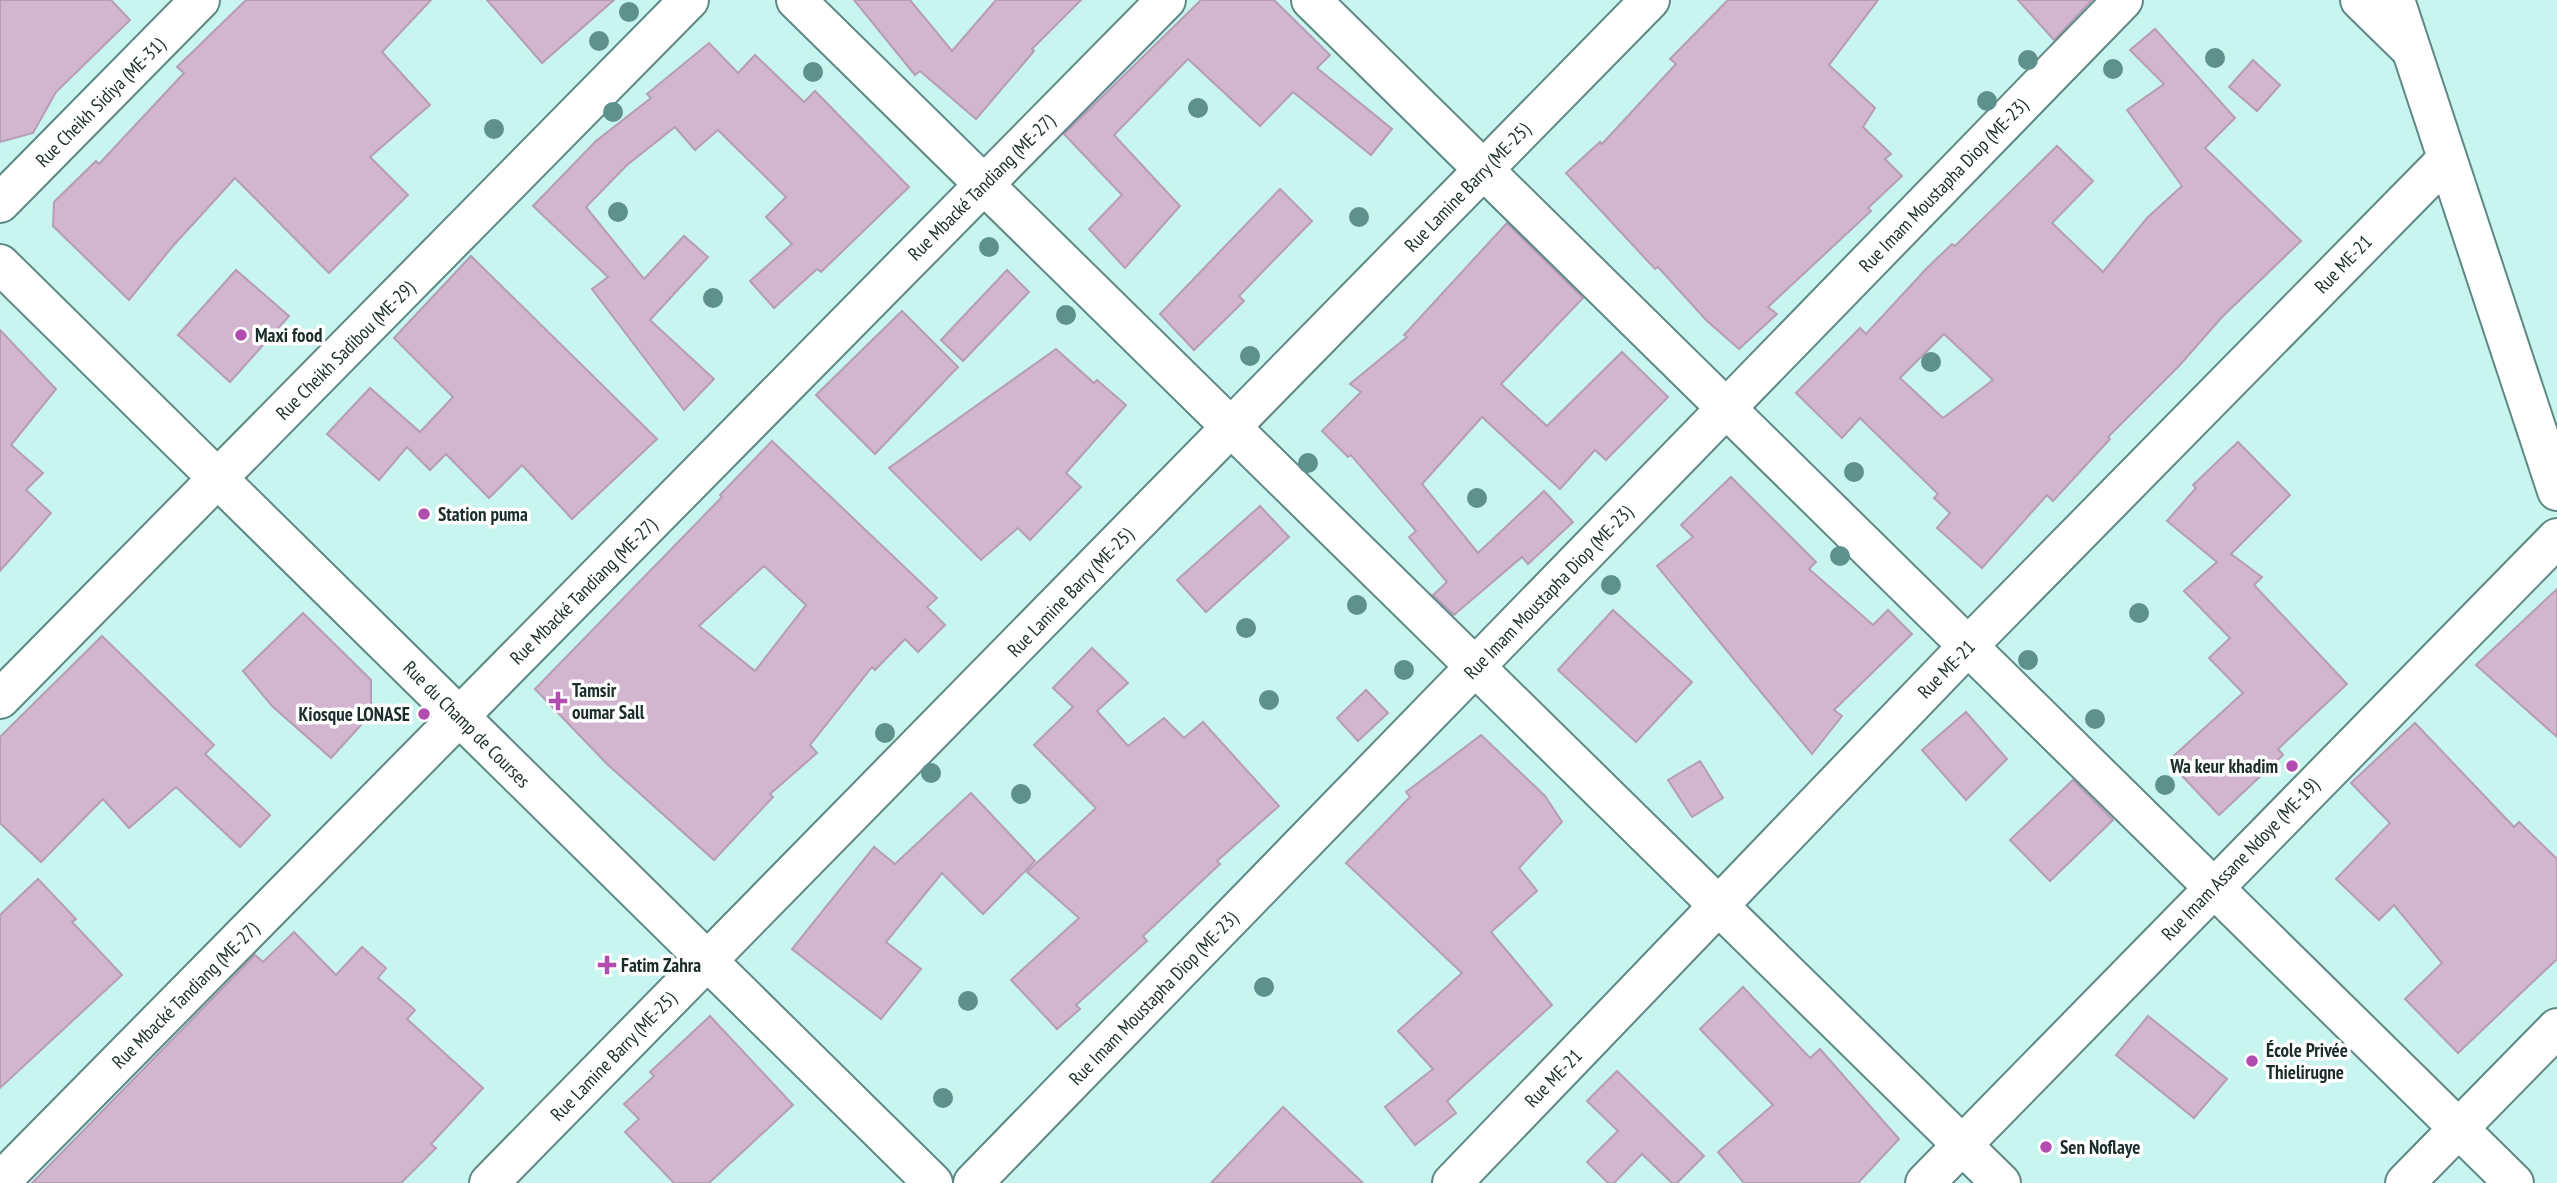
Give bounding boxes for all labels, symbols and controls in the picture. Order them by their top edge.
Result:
street label: Rue Cheikh Sidiya (ME-31) [30,32,170,172]
street label: Rue Imam Moustapha Diop (ME-23) [1854,93,2033,277]
street label: Rue Mbacké Tandiang (ME-27) [903,108,1060,265]
street label: Rue Lamine Barry (ME-25) [1399,117,1535,257]
street label: Rue ME-21 [2309,230,2377,298]
street label: Rue Cheikh Sadibou (ME-29) [271,275,420,424]
place label: Maxi food [255,323,322,347]
marker: Maxi food [233,327,249,343]
street label: Rue Imam Moustapha Diop (ME-23) [1459,500,1638,684]
place label: Station puma [438,502,528,526]
marker: Station puma [416,506,432,522]
street label: Rue Mbacké Tandiang (ME-27) [505,512,662,669]
street label: Rue Lamine Barry (ME-25) [1002,522,1138,662]
street label: Rue ME-21 [1912,635,1980,703]
street label: Rue du Champ de Courses [399,656,535,792]
place label: Tamsir oumar Sall [572,678,645,724]
marker: Tamsir oumar Sall [550,693,566,709]
place label: Kiosque LONASE [299,702,410,726]
marker: Kiosque LONASE [416,706,432,722]
place label: Wa keur khadim [2169,754,2278,778]
marker: Wa keur khadim [2284,758,2300,774]
street label: Rue Imam Assane Ndoye (ME-19) [2156,772,2324,945]
street label: Rue Imam Moustapha Diop (ME-23) [1064,906,1243,1090]
street label: Rue Mbacké Tandiang (ME-27) [107,916,264,1073]
place label: Fatim Zahra [621,953,701,977]
marker: Fatim Zahra [599,957,615,973]
street label: Rue Lamine Barry (ME-25) [545,986,681,1126]
place label: École Privée Thielirugne [2266,1038,2348,1084]
street label: Rue ME-21 [1519,1044,1587,1112]
marker: École Privée Thielirugne [2244,1053,2260,1069]
place label: Sen Noflaye [2060,1135,2140,1159]
marker: Sen Noflaye [2038,1139,2054,1155]

